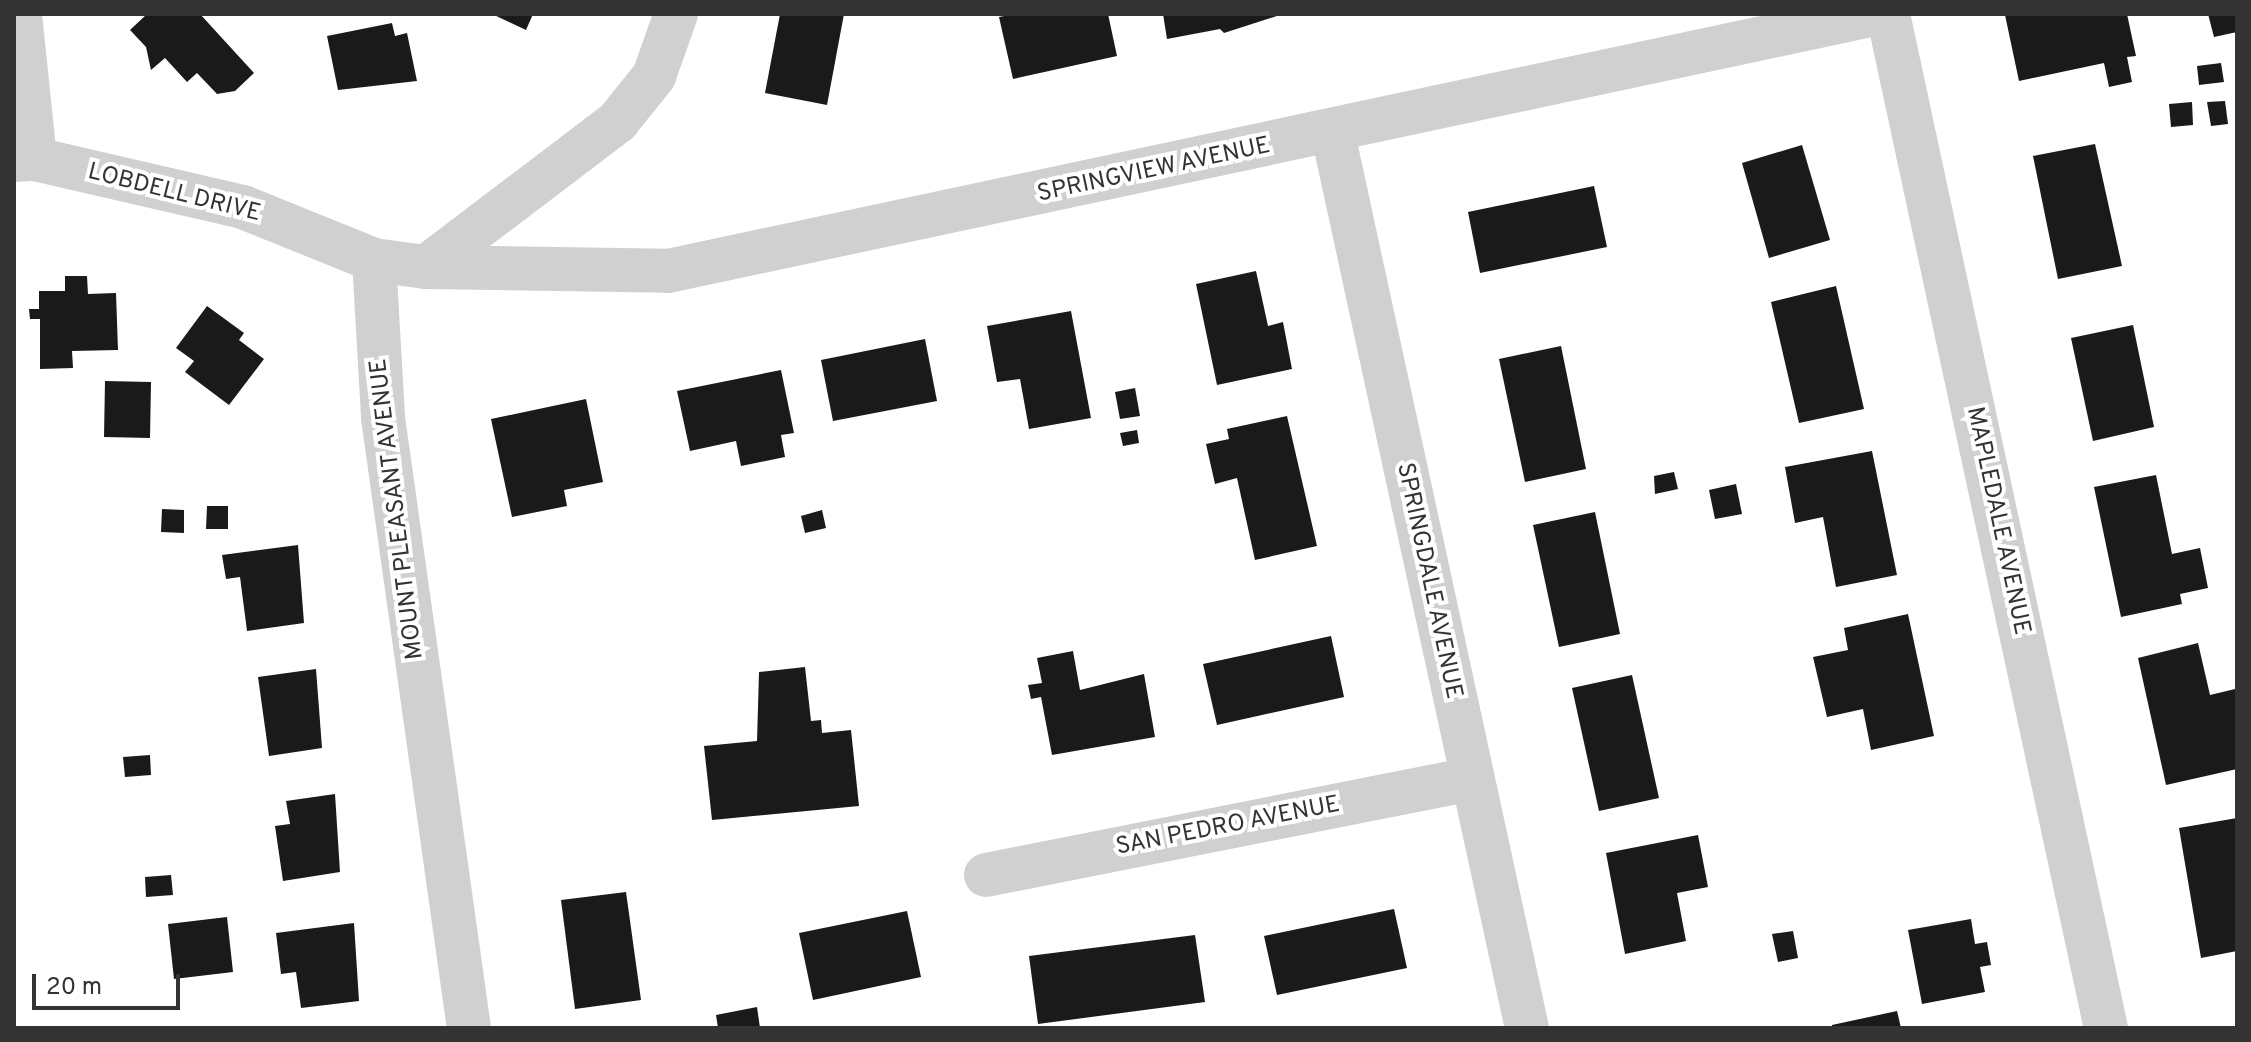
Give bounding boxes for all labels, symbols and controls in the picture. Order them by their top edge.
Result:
street label: SPRINGVIEW AVENUE [1034,132,1274,210]
street label: LOBDELL DRIVE [84,159,264,229]
street label: MOUNT PLEASANT AVENUE [365,355,431,663]
street label: MAPLEDALE AVENUE [1959,404,2035,638]
street label: SPRINGDALE AVENUE [1389,460,1467,702]
street label: SAN PEDRO AVENUE [1113,791,1343,863]
scale bar [36,958,184,1008]
text: 20 m [46,973,102,1003]

